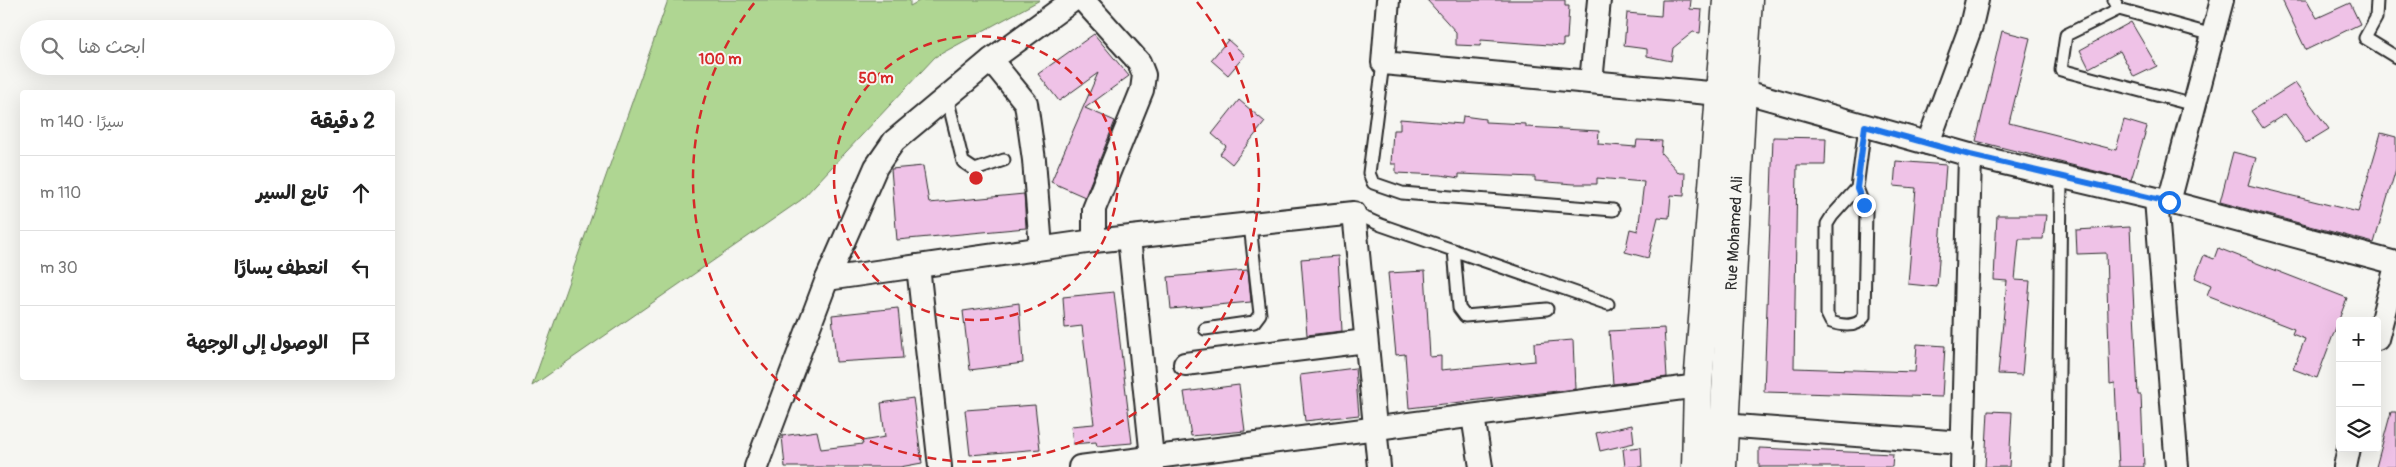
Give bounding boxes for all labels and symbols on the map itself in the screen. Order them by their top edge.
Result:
text: 100 m [699,50,741,69]
text: 50 m [859,69,893,88]
centre of rings [967,169,985,187]
street label: Rue Mohamed Ali [1721,176,1747,291]
route start [2158,191,2181,214]
route end [1853,194,1876,217]

